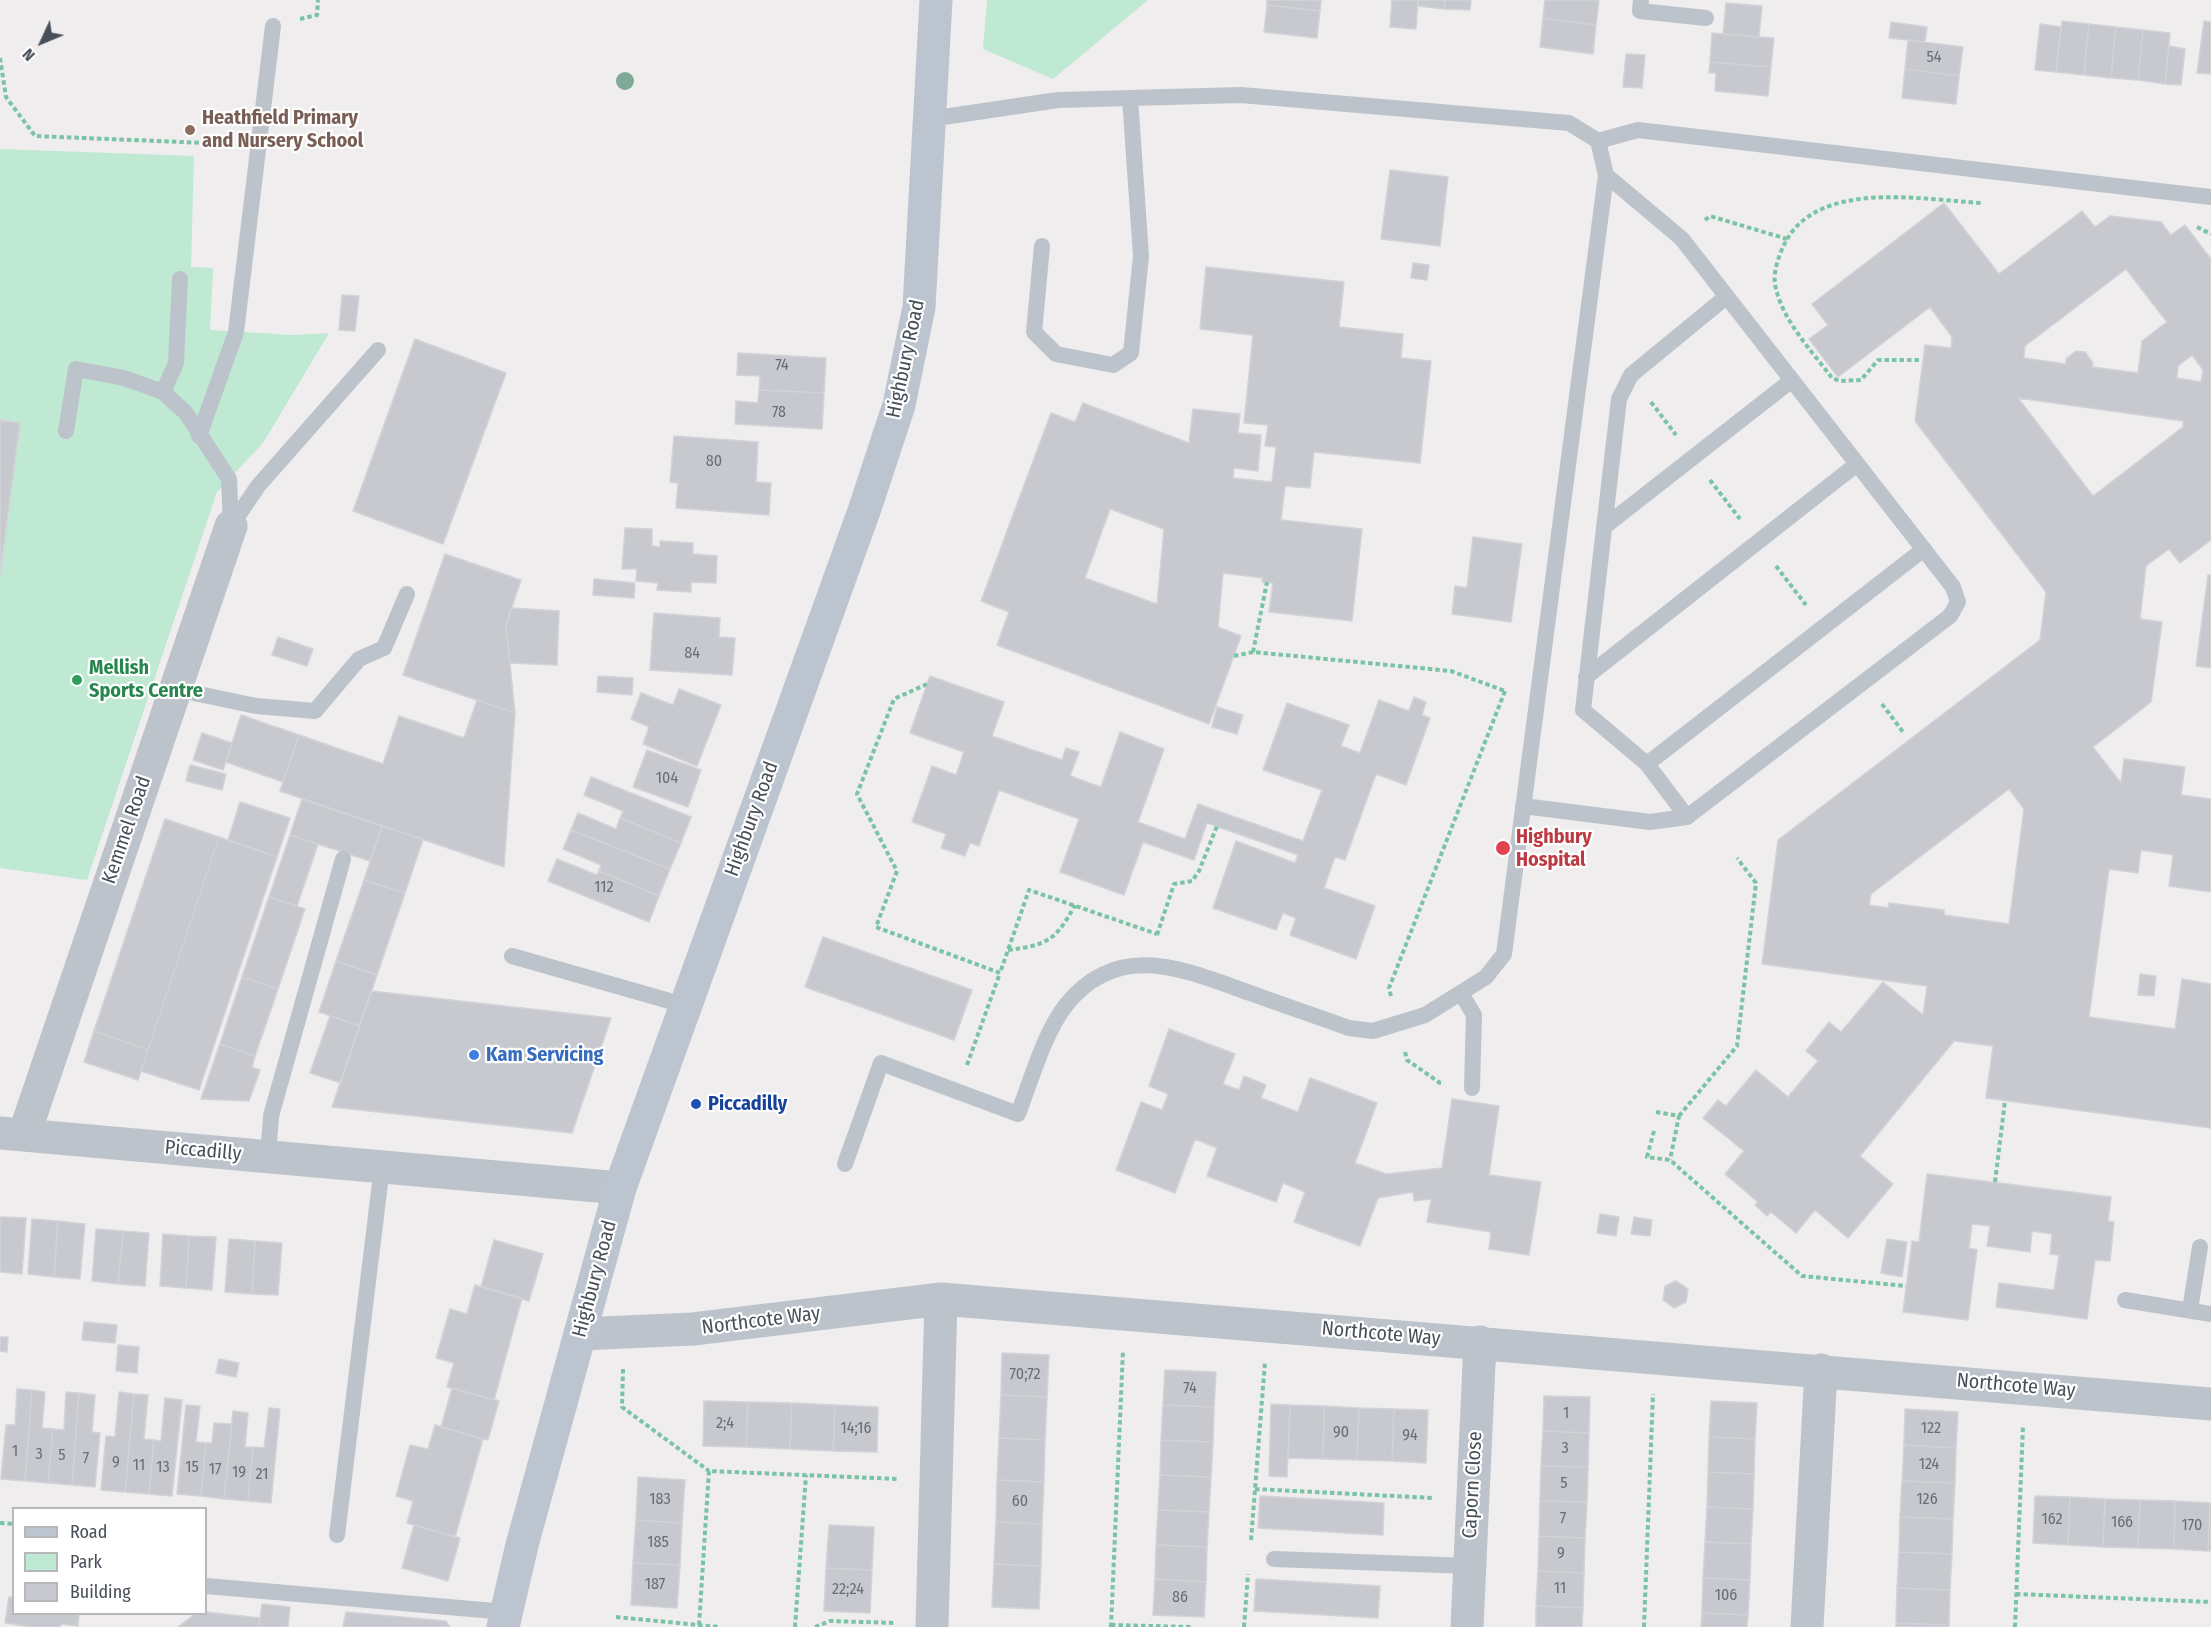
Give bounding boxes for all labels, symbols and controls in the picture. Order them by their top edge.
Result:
north arrow [12,12,72,72]
text: N [19,45,39,65]
house number: 54 [1926,48,1942,68]
place label: Heathfield Primary and Nursery School [202,106,363,153]
marker: Heathfield Primary and Nursery School [183,123,197,137]
street label: Highbury Road [882,298,930,420]
house number: 74 [775,356,789,376]
house number: 78 [772,403,786,423]
house number: 80 [706,452,722,472]
house number: 84 [684,644,700,664]
place label: Mellish Sports Centre [89,656,203,703]
marker: Mellish Sports Centre [70,673,84,687]
street label: Highbury Road [720,758,784,880]
house number: 104 [656,769,678,789]
street label: Kemmel Road [97,773,157,887]
place label: Highbury Hospital [1516,825,1592,872]
marker: Highbury Hospital [1494,839,1512,857]
house number: 112 [594,878,614,898]
place label: Kam Servicing [486,1043,604,1067]
marker: Kam Servicing [467,1048,481,1062]
place label: Piccadilly [708,1092,787,1116]
marker: Piccadilly [689,1097,703,1111]
street label: Piccadilly [164,1136,242,1166]
street label: Highbury Road [568,1218,622,1340]
street label: Northcote Way [700,1302,822,1340]
street label: Northcote Way [1321,1317,1441,1351]
house number: 70;72 [1010,1365,1040,1385]
street label: Northcote Way [1956,1369,2076,1403]
house number: 74 [1183,1379,1197,1399]
house number: 1 [1563,1404,1569,1424]
house number: 2;4 [716,1414,734,1434]
house number: 14;16 [841,1419,871,1439]
house number: 122 [1921,1419,1941,1439]
house number: 90 [1333,1423,1349,1443]
house number: 94 [1402,1426,1418,1446]
street label: Caporn Close [1458,1431,1488,1539]
house number: 3 [1561,1439,1569,1459]
house number: 1 [12,1442,18,1462]
house number: 3 [35,1445,43,1465]
house number: 5 [58,1446,66,1466]
house number: 7 [83,1449,89,1469]
house number: 9 [112,1453,120,1473]
house number: 124 [1919,1455,1939,1475]
house number: 11 [133,1456,145,1476]
house number: 13 [156,1458,170,1478]
house number: 15 [185,1458,199,1478]
house number: 17 [209,1460,221,1480]
house number: 19 [232,1463,246,1483]
house number: 21 [256,1465,268,1485]
house number: 5 [1560,1474,1568,1494]
house number: 183 [649,1490,671,1510]
house number: 126 [1916,1490,1938,1510]
house number: 60 [1012,1492,1028,1512]
legend [12,1507,207,1615]
house number: 7 [1560,1509,1566,1529]
house number: 162 [2041,1510,2063,1530]
house number: 166 [2111,1513,2133,1533]
house number: 170 [2182,1516,2202,1536]
text: Road [70,1521,107,1543]
house number: 185 [647,1533,669,1553]
house number: 9 [1557,1544,1565,1564]
text: Park [70,1551,102,1573]
house number: 187 [645,1575,665,1595]
house number: 11 [1554,1579,1566,1599]
house number: 22;24 [832,1580,864,1600]
text: Building [70,1581,131,1603]
house number: 106 [1715,1586,1737,1606]
house number: 86 [1172,1588,1188,1608]

